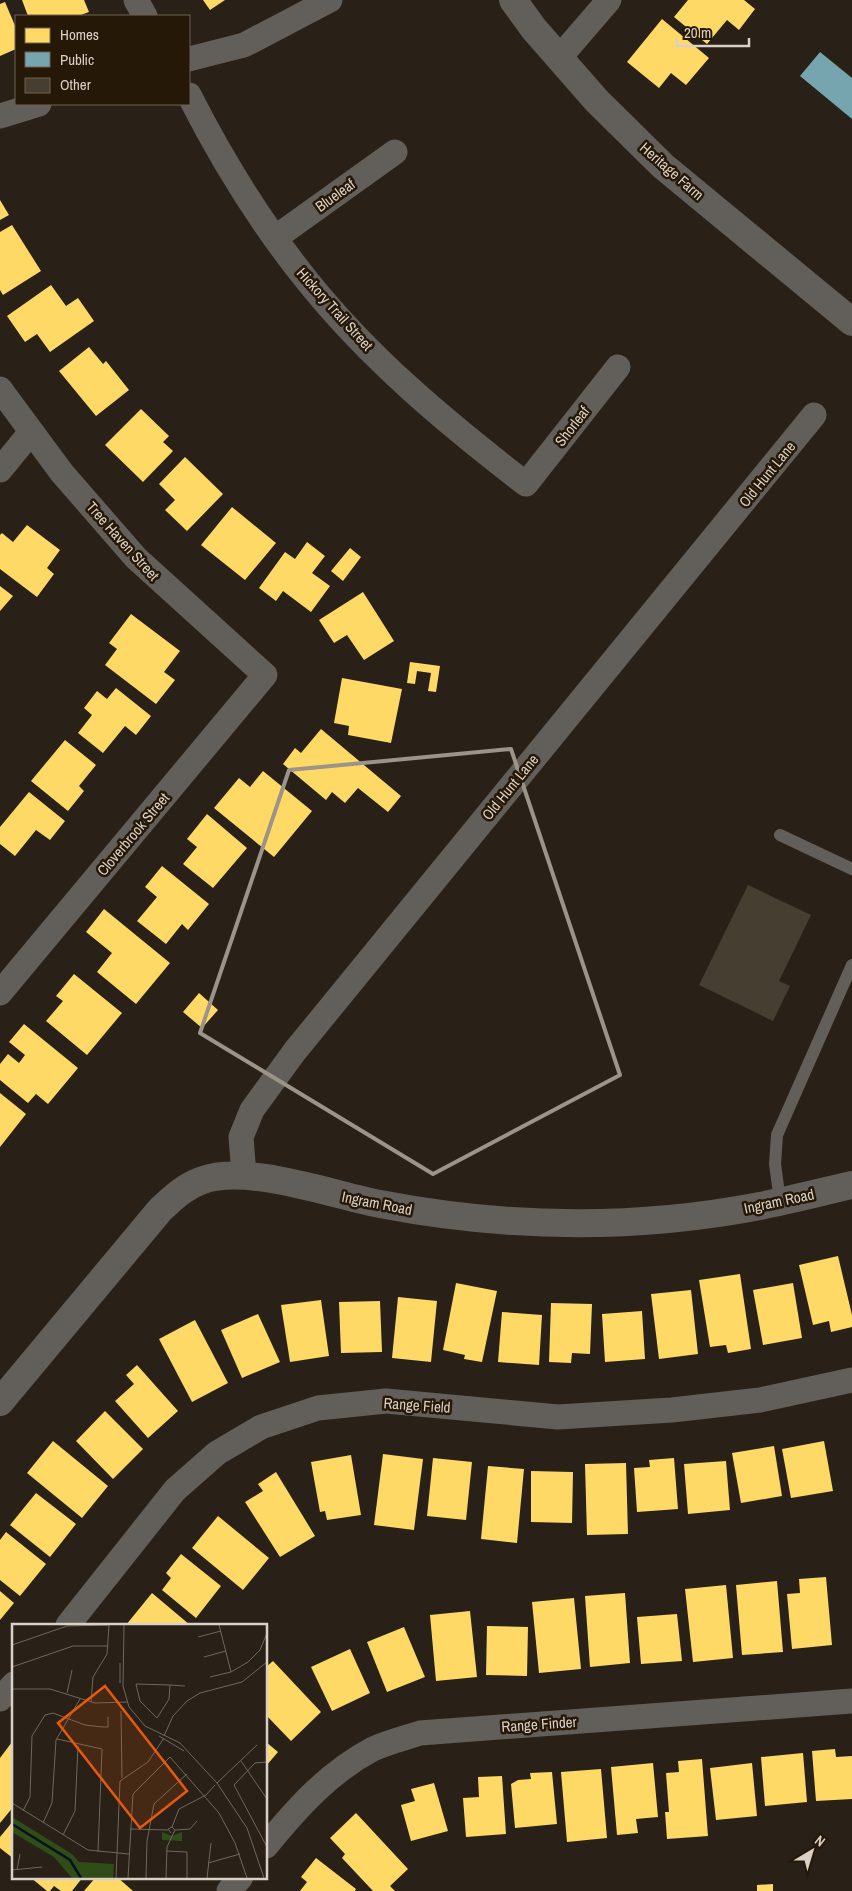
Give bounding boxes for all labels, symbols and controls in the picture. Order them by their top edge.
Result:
legend [15,15,190,105]
scale bar [677,15,750,47]
text: 20 m [684,22,711,43]
text: Homes [60,24,99,45]
text: Public [60,49,94,70]
text: Other [60,74,91,95]
street label: Heritage Farm [635,137,709,205]
street label: Blueleaf [311,173,360,217]
street label: Hickory Trail Street [292,263,378,356]
street label: Shorleaf [550,401,595,451]
street label: Old Hunt Lane [734,436,800,511]
street label: Tree Haven Street [82,497,165,586]
street label: Old Hunt Lane [477,749,543,824]
street label: Cloverbrook Street [92,788,174,880]
street label: Ingram Road [742,1183,816,1219]
street label: Ingram Road [340,1186,414,1220]
street label: Range Field [383,1392,451,1418]
inset map [12,1624,268,1878]
street label: Range Finder [501,1711,577,1737]
north arrow [787,1826,837,1876]
text: N [811,1831,829,1850]

